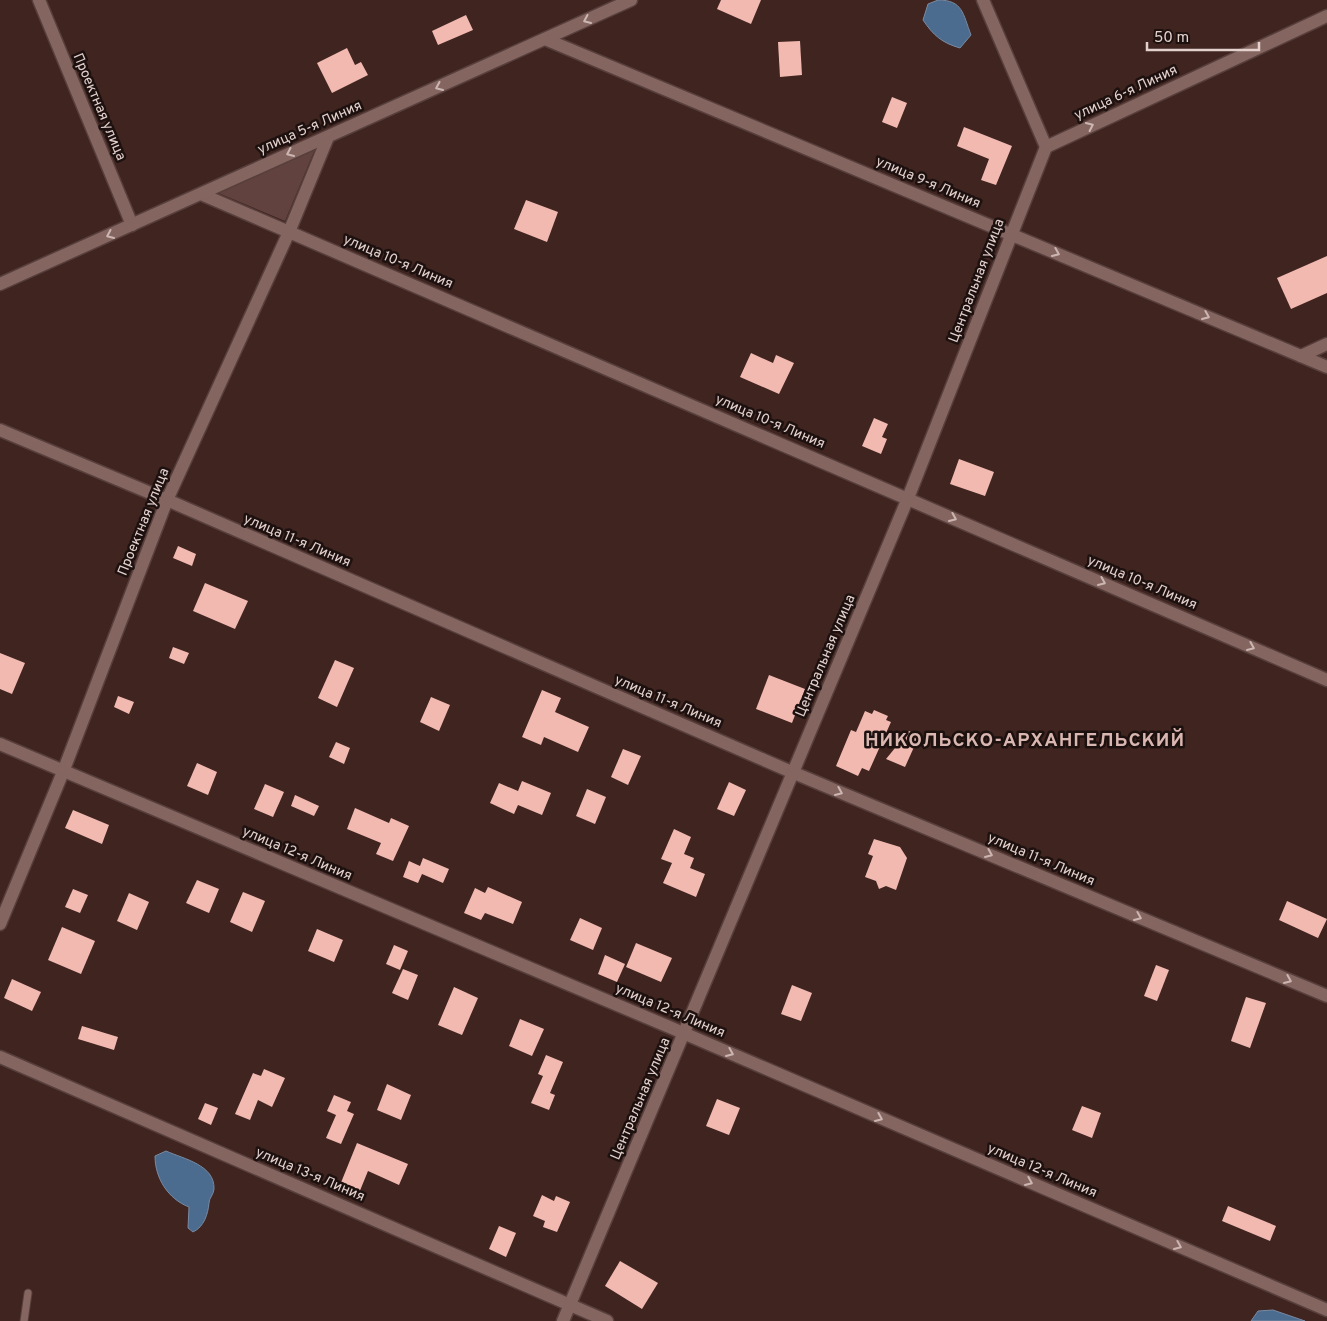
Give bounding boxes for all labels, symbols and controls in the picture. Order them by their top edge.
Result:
one-way arrow [583,14,592,24]
scale bar [1147,20,1260,52]
text: 50 m [1154,29,1189,48]
street label: Проектная улица [69,51,129,163]
street label: улица 6-я Линия [1072,62,1180,124]
one-way arrow [435,80,444,91]
street label: улица 5-я Линия [255,97,365,159]
one-way arrow [1085,122,1094,132]
one-way arrow [287,147,296,157]
street label: улица 9-я Линия [873,153,983,213]
street label: Центральная улица [946,217,1008,345]
one-way arrow [107,228,116,238]
street label: улица 10-я Линия [340,231,456,293]
one-way arrow [1051,247,1060,258]
one-way arrow [1201,310,1210,320]
street label: улица 10-я Линия [712,391,828,453]
street label: Проектная улица [115,466,173,578]
street label: улица 11-я Линия [241,511,353,571]
one-way arrow [948,511,957,522]
street label: улица 10-я Линия [1084,552,1200,614]
one-way arrow [1097,576,1106,587]
street label: Центральная улица [793,592,859,720]
one-way arrow [1246,640,1255,651]
street label: улица 11-я Линия [612,672,724,732]
district label: НИКОЛЬСКО-АРХАНГЕЛЬСКИЙ [865,728,1185,753]
one-way arrow [834,785,843,796]
street label: улица 12-я Линия [240,823,354,885]
street label: улица 11-я Линия [985,830,1097,890]
one-way arrow [984,849,992,859]
one-way arrow [1134,911,1142,921]
one-way arrow [1284,974,1292,984]
street label: улица 12-я Линия [613,980,727,1042]
street label: Центральная улица [608,1035,674,1163]
one-way arrow [725,1047,734,1058]
one-way arrow [874,1111,883,1122]
street label: улица 12-я Линия [985,1140,1099,1202]
street label: улица 13-я Линия [253,1144,367,1206]
one-way arrow [1024,1175,1033,1186]
one-way arrow [1173,1240,1182,1250]

